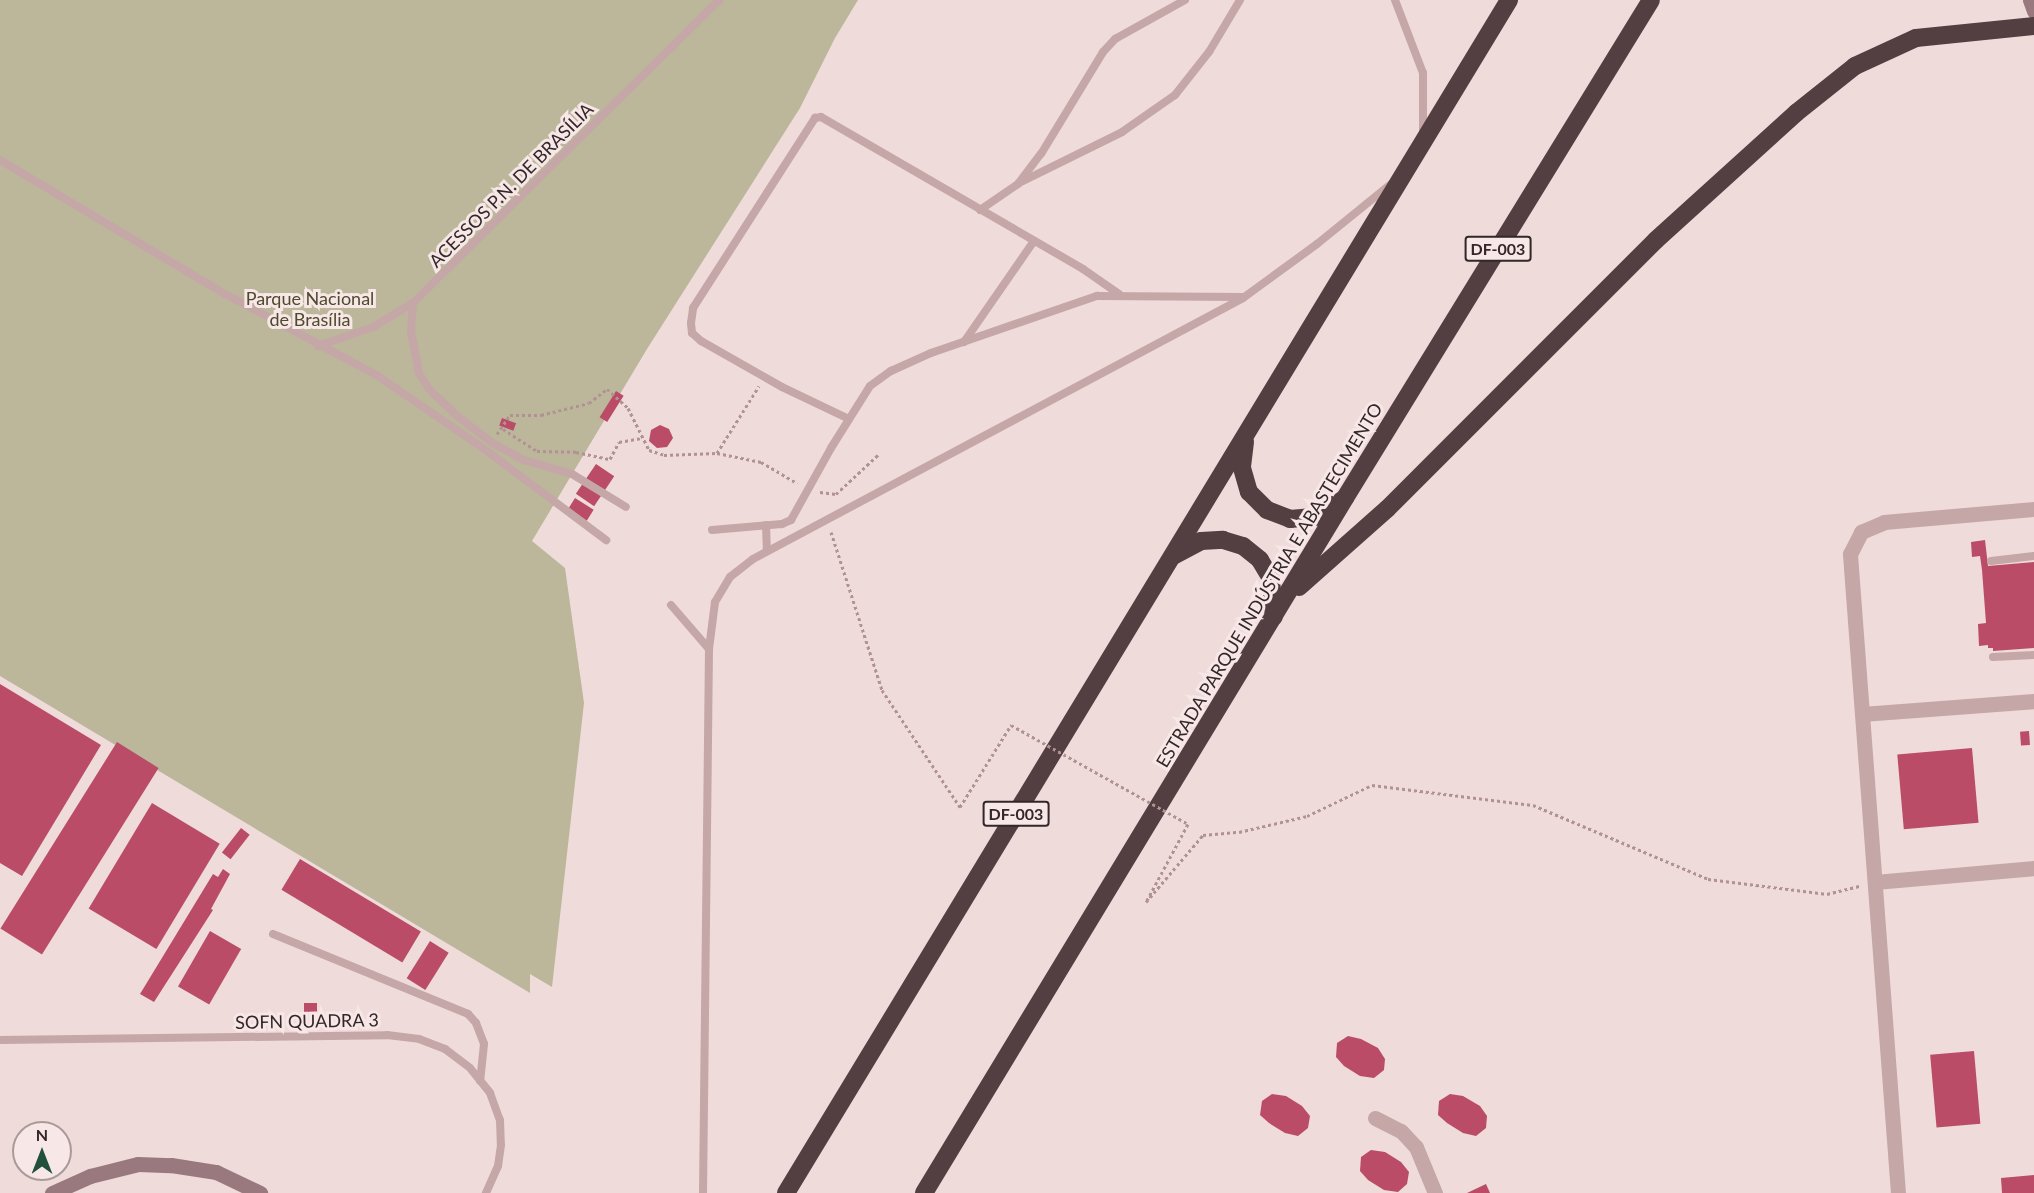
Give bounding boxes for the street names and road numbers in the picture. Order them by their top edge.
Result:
street label: ACESSOS P.N. DE BRASÍLIA [424,98,598,272]
road number: DF-003 [1464,236,1532,262]
street label: ESTRADA PARQUE INDÚSTRIA E ABASTECIMENTO [1151,398,1387,772]
road number: DF-003 [982,801,1050,827]
street label: SOFN QUADRA 3 [235,1009,379,1033]

